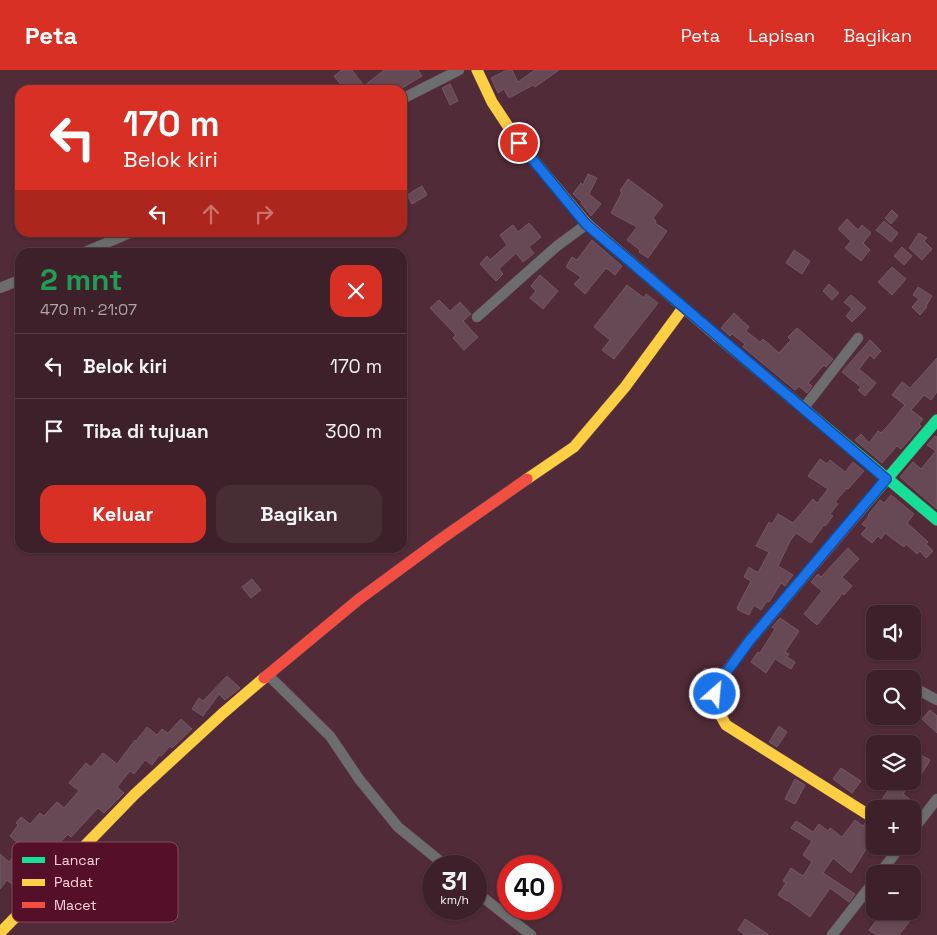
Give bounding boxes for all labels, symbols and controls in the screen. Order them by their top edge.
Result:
text: Peta [25,20,78,51]
text: Peta [681,24,720,47]
text: Lapisan [748,24,815,47]
text: Bagikan [843,24,912,47]
text: 170 m [123,102,220,146]
icon: left [40,105,105,170]
pin [498,122,540,164]
icon: arrive [505,129,533,157]
text: Belok kiri [123,145,218,173]
icon: left [144,200,172,228]
icon: ahead [197,200,225,228]
icon: right [250,200,278,228]
text: 2 mnt [40,260,123,299]
button: close [330,265,382,317]
text: 470 m · 21:07 [40,299,137,320]
icon: left [40,352,68,380]
text: Belok kiri [83,354,167,379]
text: 170 m [330,354,382,379]
icon: arrive [40,417,68,445]
text: Tiba di tujuan [83,419,209,444]
text: 300 m [325,419,382,444]
button: Keluar [40,485,206,543]
button: Bagikan [216,485,382,543]
map controls [866,605,921,920]
button: sound [866,605,921,660]
position arrow [688,667,740,719]
button: search [866,670,921,725]
button: layers [866,735,921,790]
button: + [866,800,921,855]
legend [12,842,178,922]
text: Lancar [54,851,100,869]
speed limit sign: 40 [497,855,562,920]
text: 31 [441,865,468,897]
button: − [866,865,921,920]
text: Padat [54,873,93,891]
text: km/h [440,892,469,908]
text: Macet [54,896,97,914]

